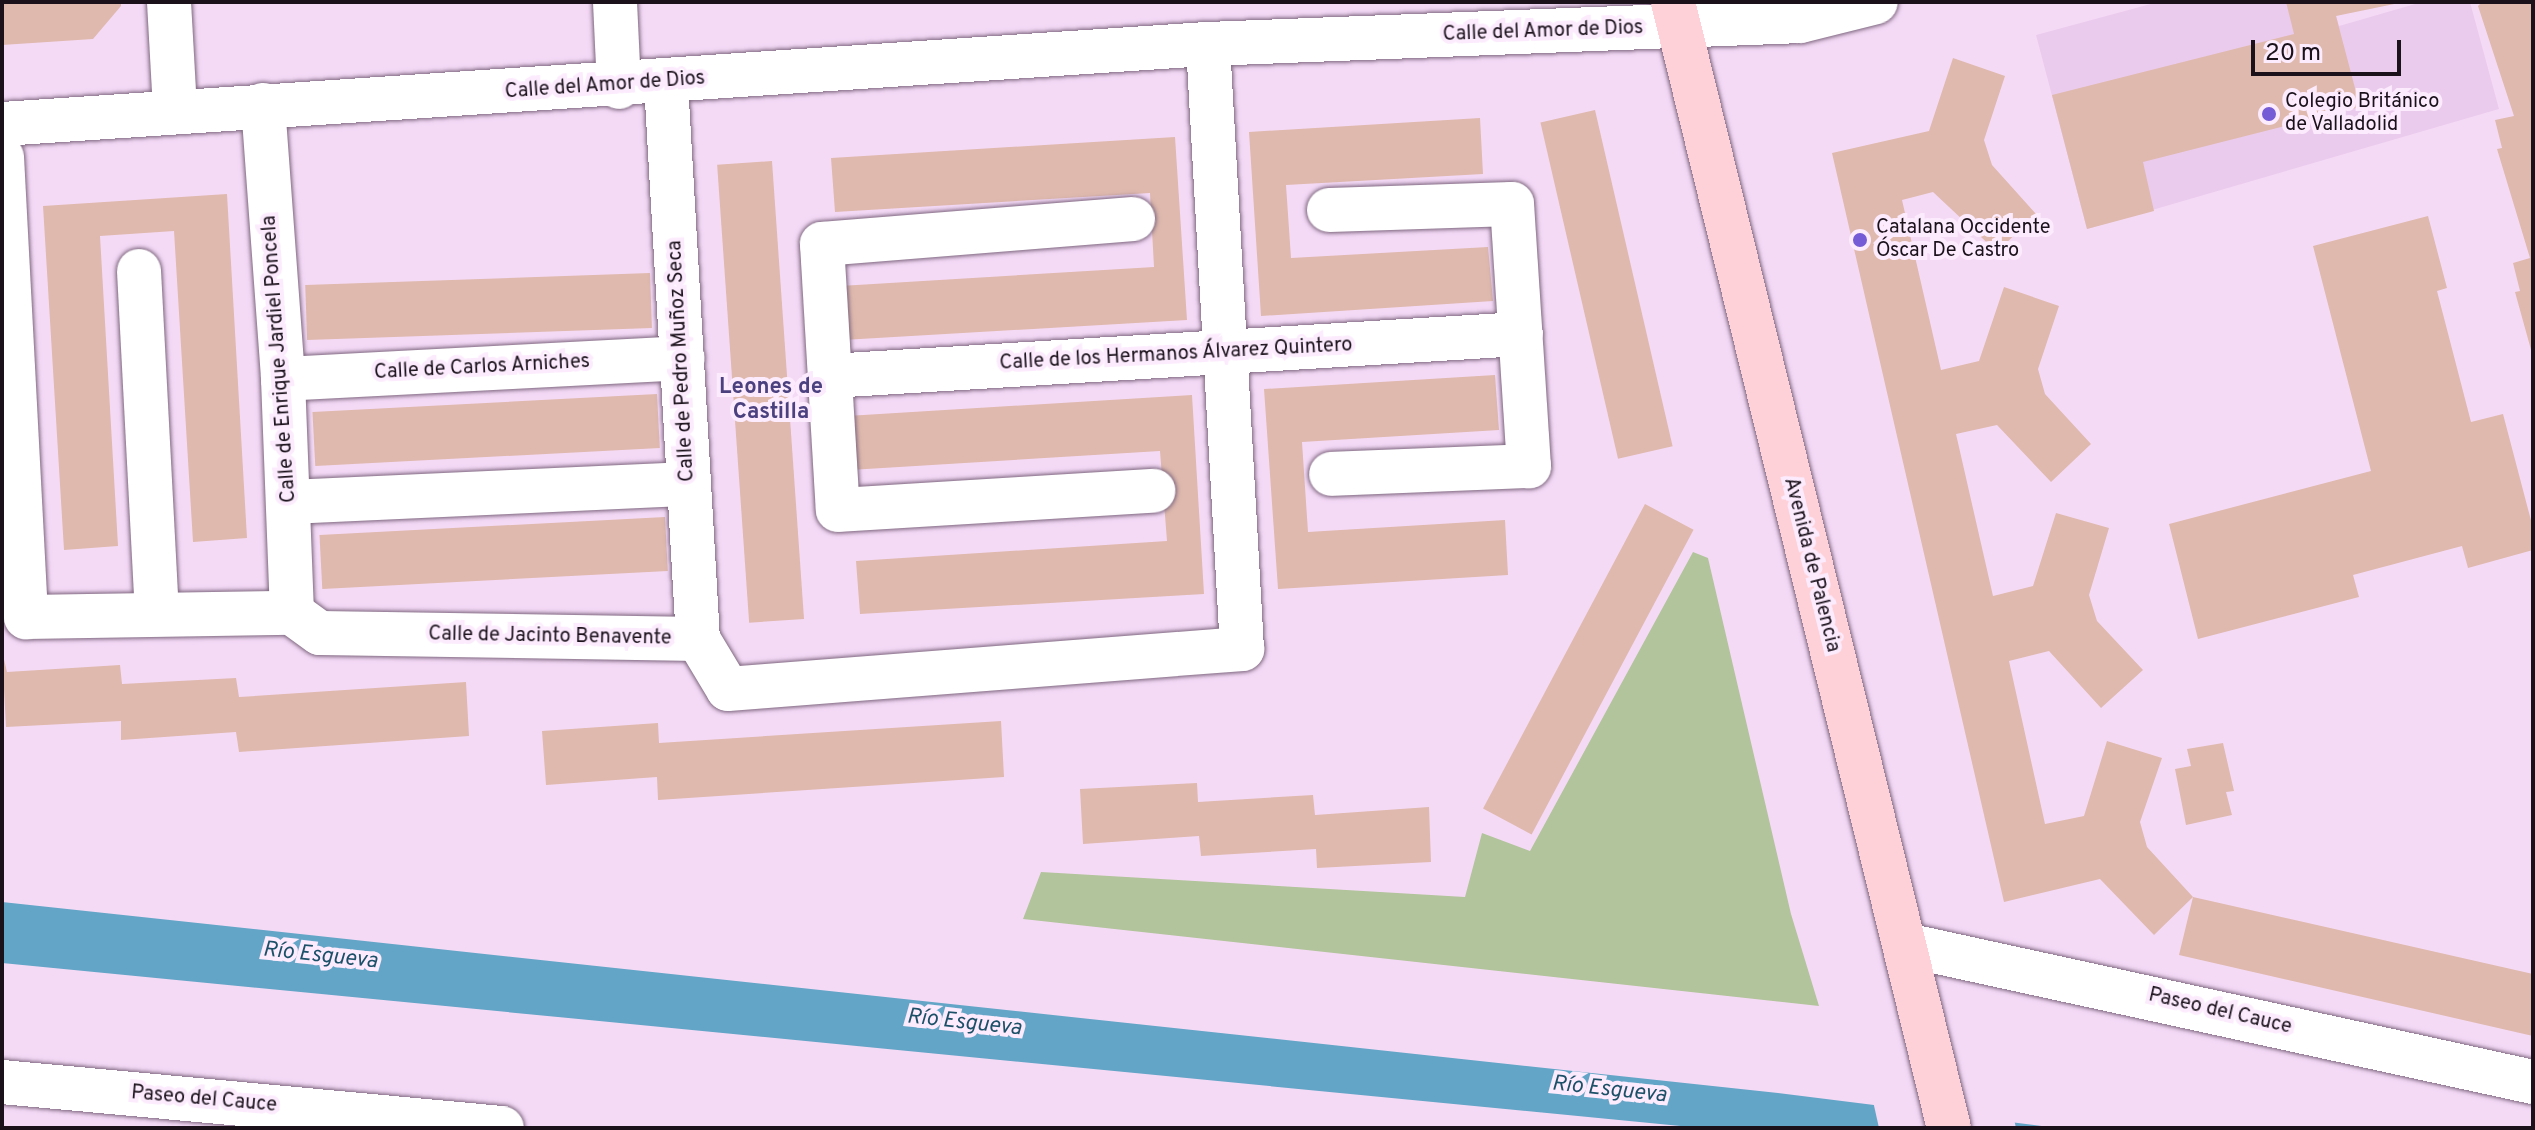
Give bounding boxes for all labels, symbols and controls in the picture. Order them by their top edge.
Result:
street label: Calle del Amor de Dios [1442,16,1644,48]
scale bar [2255,24,2405,74]
text: 20 m [2265,39,2321,69]
street label: Calle del Amor de Dios [504,67,706,105]
place label: Colegio Británico de Valladolid [2285,90,2439,137]
marker: Colegio Británico de Valladolid [2260,105,2278,123]
street label: Calle de Enrique Jardiel Poncela [258,214,302,504]
place label: Catalana Occidente Óscar De Castro [1876,216,2051,263]
marker: Catalana Occidente Óscar De Castro [1851,231,1869,249]
street label: Calle de Pedro Muñoz Seca [664,240,700,482]
street label: Calle de los Hermanos Álvarez Quintero [999,334,1353,376]
street label: Calle de Carlos Arniches [373,350,591,386]
district label: Leones de Castilla [719,374,823,426]
street label: Avenida de Palencia [1778,475,1844,655]
street label: Calle de Jacinto Benavente [428,623,672,651]
water label: Río Esgueva [261,937,379,975]
street label: Paseo del Cauce [2146,984,2294,1040]
water label: Río Esgueva [905,1004,1023,1042]
water label: Río Esgueva [1550,1071,1668,1109]
street label: Paseo del Cauce [130,1082,278,1118]

